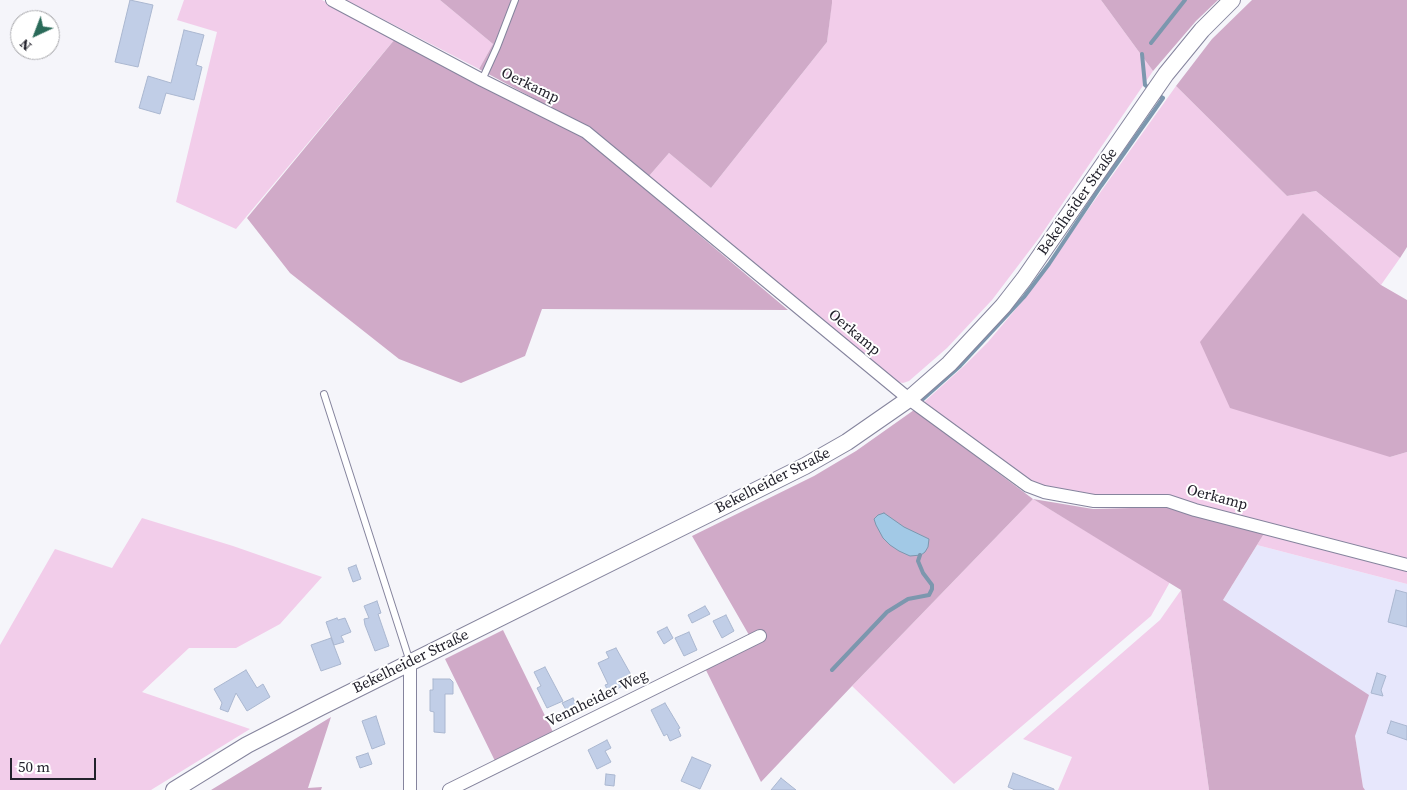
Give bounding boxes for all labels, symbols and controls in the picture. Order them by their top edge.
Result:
north arrow [10,10,60,60]
text: N [15,34,36,56]
street label: Oerkamp [498,64,562,108]
street label: Bekelheider Straße [1034,145,1122,259]
street label: Oerkamp [824,306,884,360]
street label: Bekelheider Straße [712,444,834,518]
street label: Oerkamp [1185,481,1249,515]
street label: Bekelheider Straße [350,626,472,698]
street label: Vennheider Weg [543,667,651,731]
scale bar [12,748,99,780]
text: 50 m [18,756,50,777]

